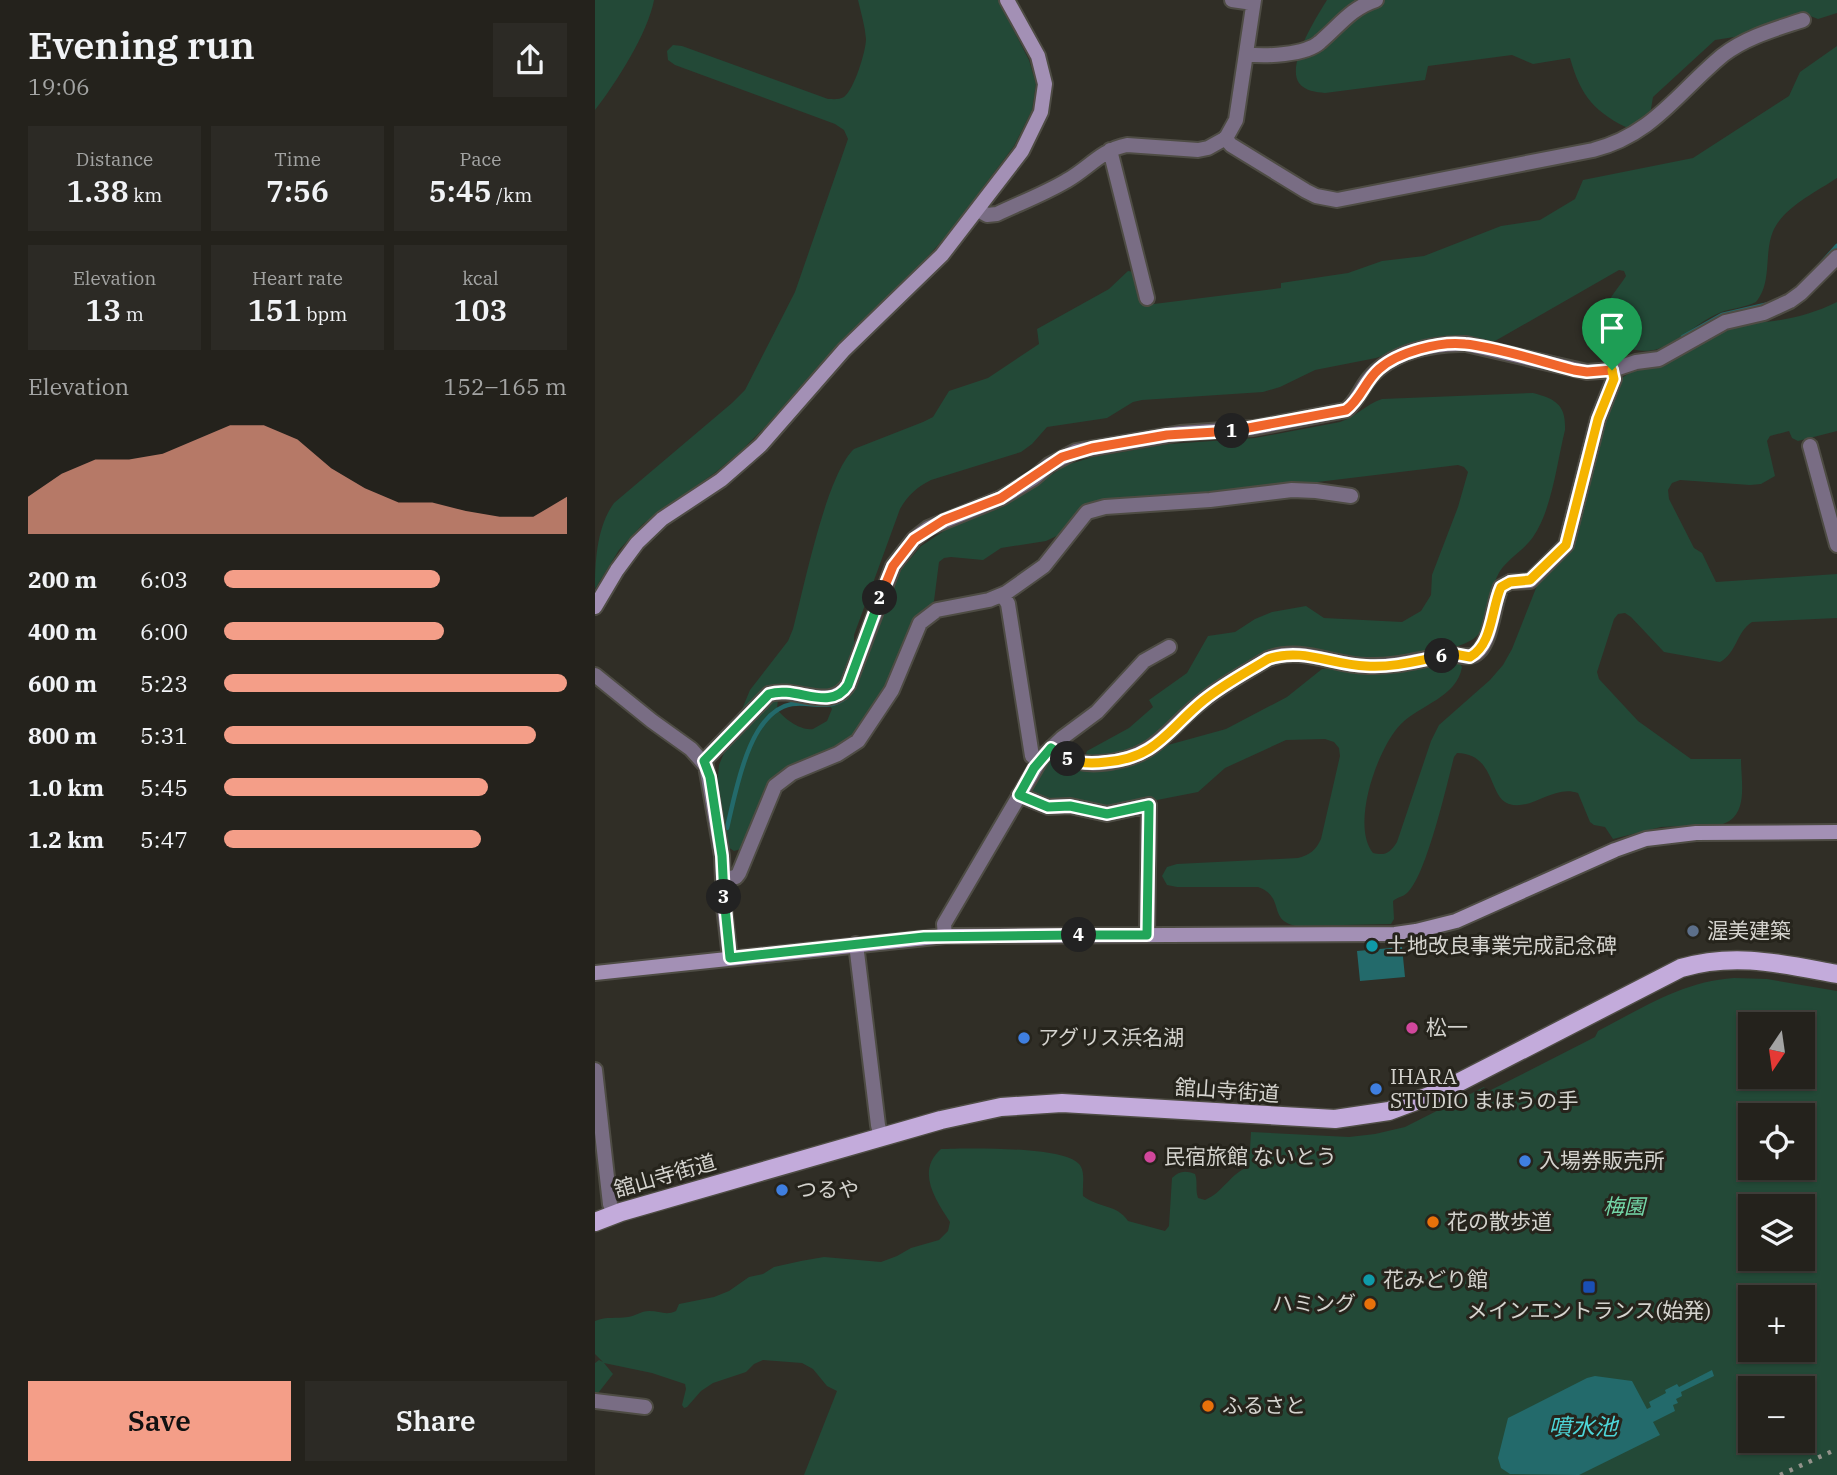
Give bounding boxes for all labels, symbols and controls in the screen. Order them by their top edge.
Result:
text: Evening run [28,20,255,69]
button: share [493,23,567,97]
text: 19:06 [28,71,90,101]
text: Distance [76,147,153,171]
text: Time [274,147,321,171]
text: Pace [460,147,501,171]
text: 1.38 [67,171,129,210]
text: 7:56 [266,171,329,210]
text: 5:45 [429,171,492,210]
text: km [129,183,162,207]
text: /km [492,183,532,207]
text: Elevation [73,266,156,290]
text: Heart rate [252,266,343,290]
text: kcal [462,266,499,290]
text: 13 [85,290,121,329]
text: 151 [248,290,302,329]
text: 103 [454,290,508,329]
pin [1582,298,1642,370]
text: m [121,302,144,326]
text: bpm [302,302,347,326]
icon: arrive [1593,309,1631,347]
text: Elevation [28,371,129,401]
text: 152–165 m [443,371,567,401]
pin: 1 [1215,414,1249,448]
text: 1 [1226,418,1237,442]
text: 200 m [28,564,97,594]
text: 6:03 [140,564,188,594]
pin: 2 [863,580,897,616]
text: 2 [874,585,885,609]
text: 400 m [28,616,97,646]
text: 6:00 [140,616,188,646]
pin: 6 [1425,638,1459,674]
text: 6 [1436,643,1447,667]
text: 600 m [28,668,97,698]
text: 5:23 [140,668,188,698]
text: 800 m [28,720,97,750]
text: 5:31 [140,720,188,750]
pin: 5 [1051,742,1085,776]
text: 5 [1062,746,1073,770]
text: 1.0 km [28,772,104,802]
text: 5:45 [140,772,188,802]
text: 1.2 km [28,824,104,854]
text: 5:47 [140,824,188,854]
pin: 3 [706,880,741,914]
text: 3 [718,884,729,908]
place label: 渥美建築 [1707,916,1791,944]
pin: 4 [1061,918,1097,953]
text: 4 [1073,922,1084,946]
marker: 渥美建築 [1685,923,1701,939]
place label: 土地改良事業完成記念碑 [1386,931,1617,959]
marker: 土地改良事業完成記念碑 [1364,938,1380,954]
north arrow [1738,1012,1815,1088]
map controls [1738,1012,1815,1453]
place label: 松一 [1426,1013,1468,1041]
marker: 松一 [1404,1020,1420,1036]
place label: アグリス浜名湖 [1038,1023,1184,1051]
marker: アグリス浜名湖 [1016,1030,1032,1046]
place label: IHARA STUDIO まほうの手 [1390,1062,1578,1114]
street label: 舘山寺街道 [1174,1072,1280,1108]
marker: IHARA STUDIO まほうの手 [1368,1081,1384,1097]
button: locate [1738,1103,1815,1180]
place label: 民宿旅館 ないとう [1164,1142,1337,1170]
place label: 入場券販売所 [1539,1146,1665,1174]
street label: 舘山寺街道 [610,1147,719,1203]
marker: 民宿旅館 ないとう [1142,1149,1158,1165]
marker: 入場券販売所 [1517,1153,1533,1169]
place label: つるや [796,1175,859,1203]
marker: つるや [774,1182,790,1198]
park label: 梅園 [1603,1192,1648,1220]
button: layers [1738,1194,1815,1271]
place label: 花の散歩道 [1447,1207,1552,1235]
marker: 花の散歩道 [1425,1214,1441,1230]
place label: 花みどり館 [1383,1265,1488,1293]
marker: 花みどり館 [1361,1272,1377,1288]
marker: メインエントランス(始発) [1581,1279,1597,1295]
button: + [1738,1285,1815,1362]
place label: ハミング [1272,1289,1356,1317]
marker: ハミング [1362,1296,1378,1312]
place label: メインエントランス(始発) [1467,1296,1711,1324]
button: − [1738,1376,1815,1453]
button: Save [28,1381,291,1461]
button: Share [305,1381,567,1461]
place label: ふるさと [1222,1391,1306,1419]
marker: ふるさと [1200,1398,1216,1414]
water label: 噴水池 [1549,1411,1620,1441]

